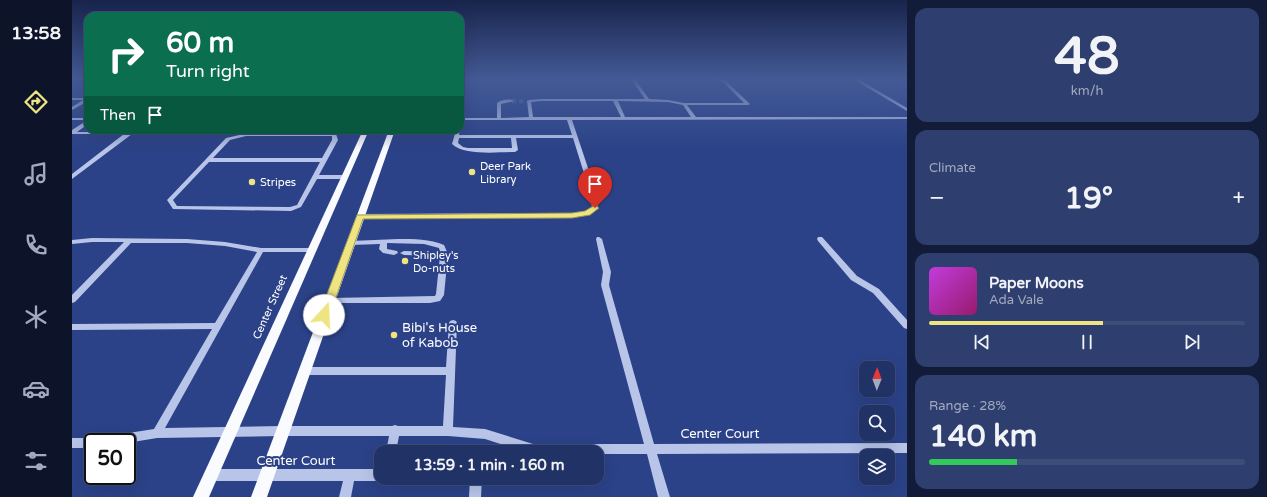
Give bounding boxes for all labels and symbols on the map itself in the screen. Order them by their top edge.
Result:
place label: Deer Park Library [480,160,531,186]
marker: Deer Park Library [467,167,477,177]
pin [578,167,612,208]
place label: Stripes [260,176,296,189]
marker: Stripes [247,177,257,187]
place label: Shipley's Do-nuts [413,249,459,275]
marker: Shipley's Do-nuts [400,256,410,266]
street label: Center Street [250,273,290,341]
position arrow [303,294,345,336]
place label: Bibi's House of Kabob [402,320,477,351]
marker: Bibi's House of Kabob [389,330,399,340]
north arrow [859,361,895,397]
street label: Center Court [680,426,760,442]
speed limit sign: 50 [84,433,136,485]
street label: Center Court [256,453,336,469]

